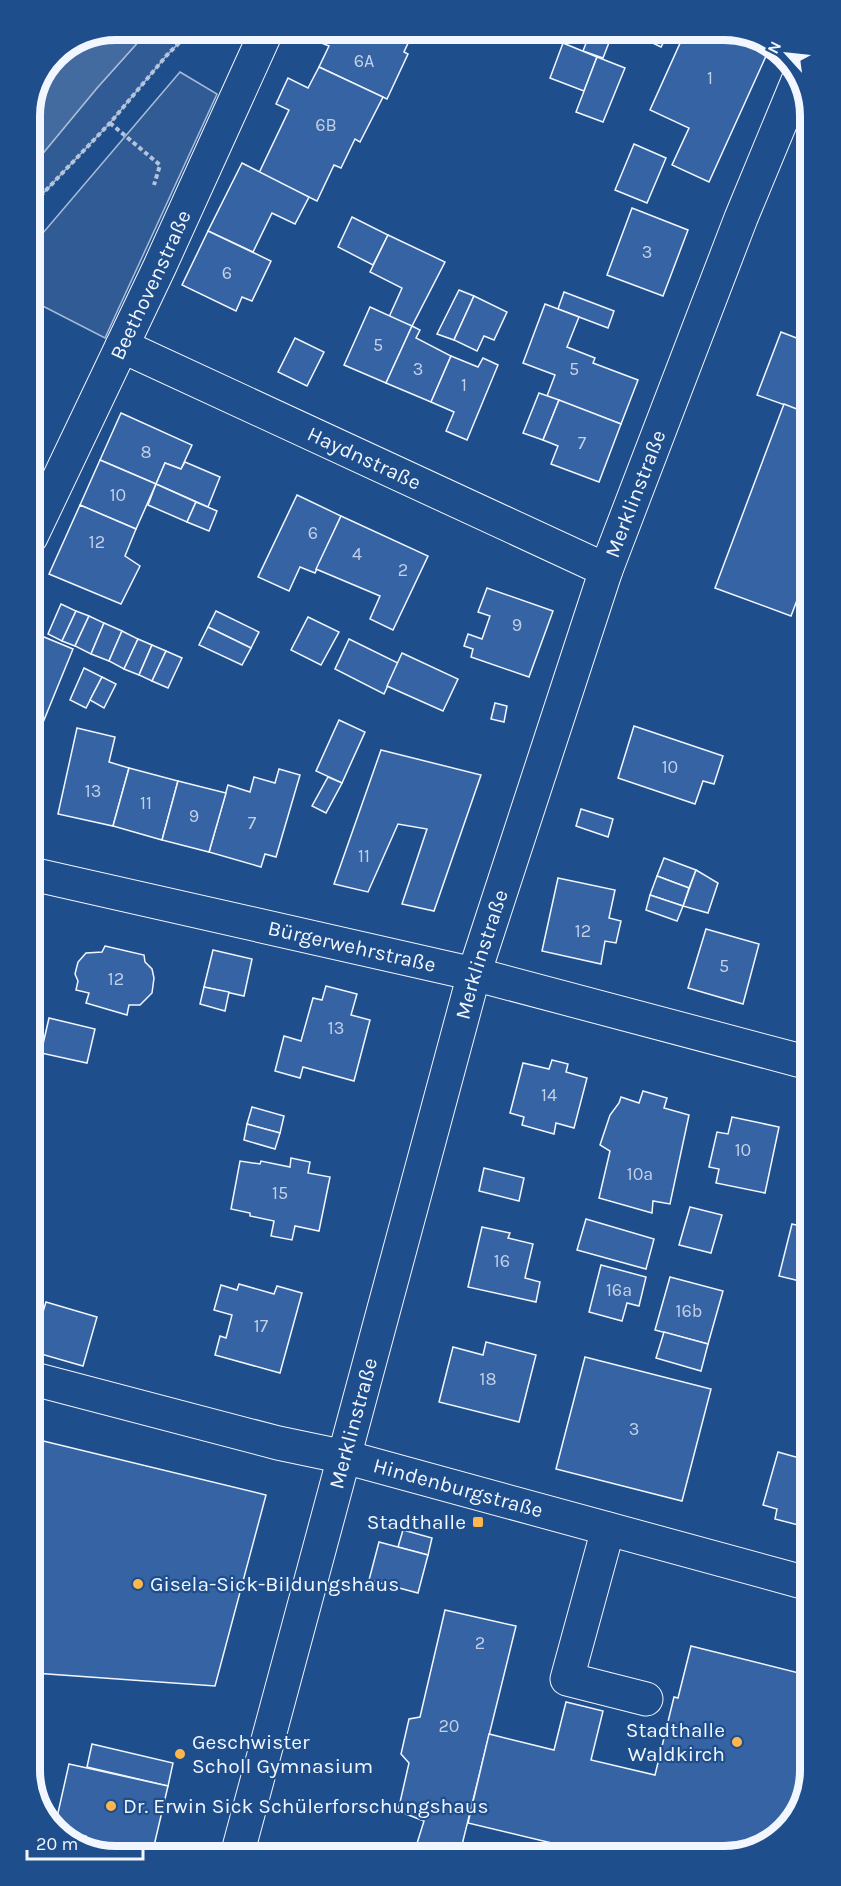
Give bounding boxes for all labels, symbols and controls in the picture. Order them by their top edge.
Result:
north arrow [757,24,817,84]
text: N [763,38,785,57]
house number: 6A [354,50,374,72]
house number: 1 [707,67,713,89]
house number: 6B [315,114,337,136]
street label: Beethovenstraße [105,206,196,364]
house number: 3 [642,241,652,263]
house number: 6 [222,262,232,284]
house number: 5 [373,334,383,356]
house number: 3 [413,358,423,380]
house number: 5 [569,358,579,380]
house number: 1 [461,374,467,396]
street label: Haydnstraße [304,422,425,495]
street label: Merklinstraße [600,427,671,561]
house number: 7 [578,432,587,454]
house number: 8 [140,441,152,463]
house number: 10 [110,484,126,506]
house number: 6 [308,522,318,544]
house number: 12 [89,531,105,553]
house number: 4 [352,543,362,565]
house number: 2 [398,559,408,581]
house number: 9 [512,614,522,636]
house number: 10 [662,756,678,778]
house number: 13 [85,780,101,802]
house number: 11 [140,792,152,814]
house number: 9 [189,805,199,827]
house number: 7 [248,812,257,834]
house number: 11 [358,845,370,867]
street label: Merklinstraße [450,887,513,1022]
street label: Bürgerwehrstraße [266,916,438,977]
house number: 12 [575,920,591,942]
house number: 5 [719,955,729,977]
house number: 12 [108,968,124,990]
house number: 13 [328,1017,344,1039]
house number: 14 [541,1084,557,1106]
house number: 10 [735,1139,751,1161]
house number: 10a [627,1163,653,1185]
house number: 15 [272,1182,288,1204]
house number: 16 [494,1250,510,1272]
house number: 16a [606,1279,632,1301]
house number: 16b [676,1300,702,1322]
house number: 17 [254,1315,269,1337]
street label: Merklinstraße [324,1355,382,1491]
house number: 18 [479,1368,497,1390]
house number: 3 [629,1418,639,1440]
street label: Hindenburgstraße [371,1453,546,1523]
place label: Stadthalle [367,1510,466,1534]
marker: Stadthalle [471,1515,485,1529]
place label: Gisela-Sick-Bildungshaus [150,1572,399,1596]
marker: Gisela-Sick-Bildungshaus [131,1577,145,1591]
house number: 2 [475,1632,485,1654]
house number: 20 [438,1715,460,1737]
place label: Stadthalle Waldkirch [626,1718,725,1766]
place label: Geschwister Scholl Gymnasium [192,1730,373,1778]
marker: Stadthalle Waldkirch [730,1735,744,1749]
marker: Geschwister Scholl Gymnasium [173,1747,187,1761]
place label: Dr. Erwin Sick Schülerforschungshaus [123,1794,489,1818]
marker: Dr. Erwin Sick Schülerforschungshaus [104,1799,118,1813]
scale bar [27,1823,142,1861]
text: 20 m [36,1833,78,1855]

